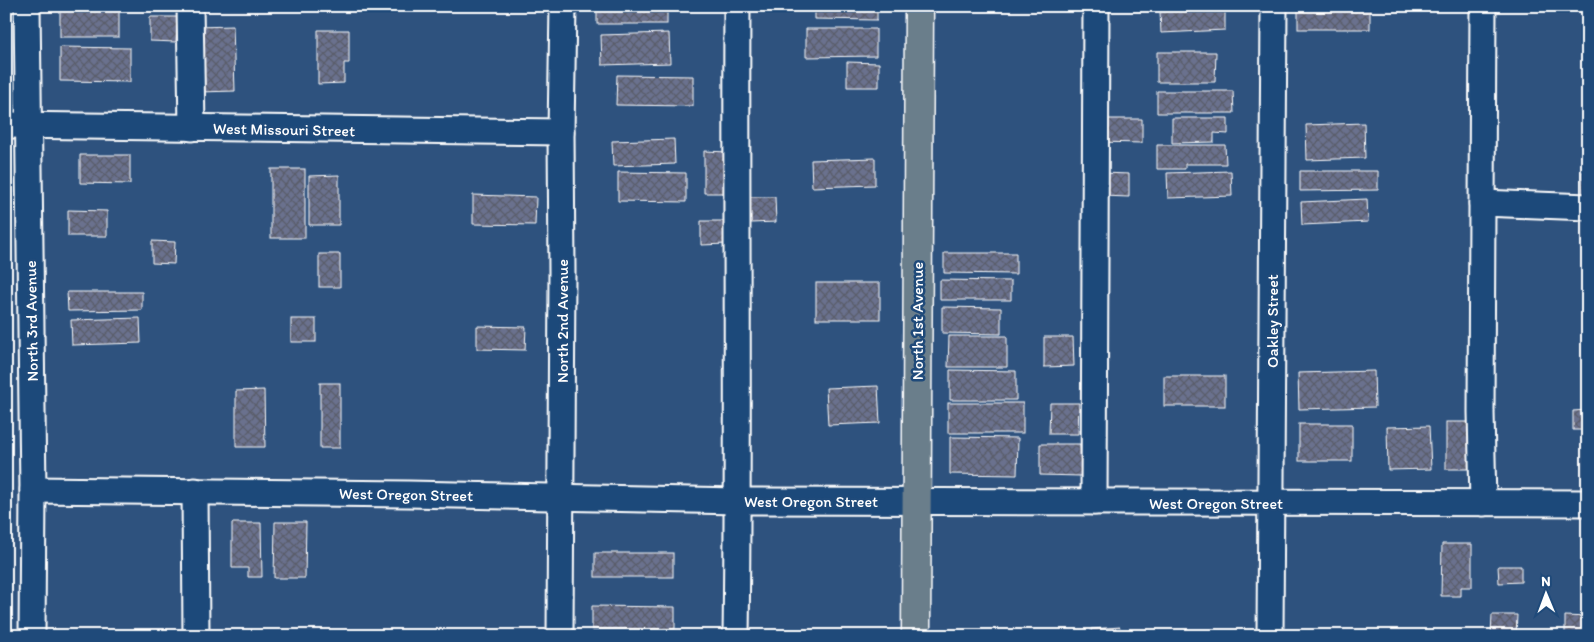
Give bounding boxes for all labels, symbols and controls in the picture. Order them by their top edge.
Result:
street label: West Missouri Street [213,119,355,140]
street label: North 2nd Avenue [553,259,572,383]
street label: North 3rd Avenue [21,260,42,382]
street label: North 1st Avenue [908,262,927,380]
street label: Oakley Street [1263,274,1282,368]
street label: West Oregon Street [339,484,473,505]
street label: West Oregon Street [744,492,878,511]
street label: West Oregon Street [1149,494,1283,513]
north arrow [1522,570,1572,620]
text: N [1541,573,1551,590]

